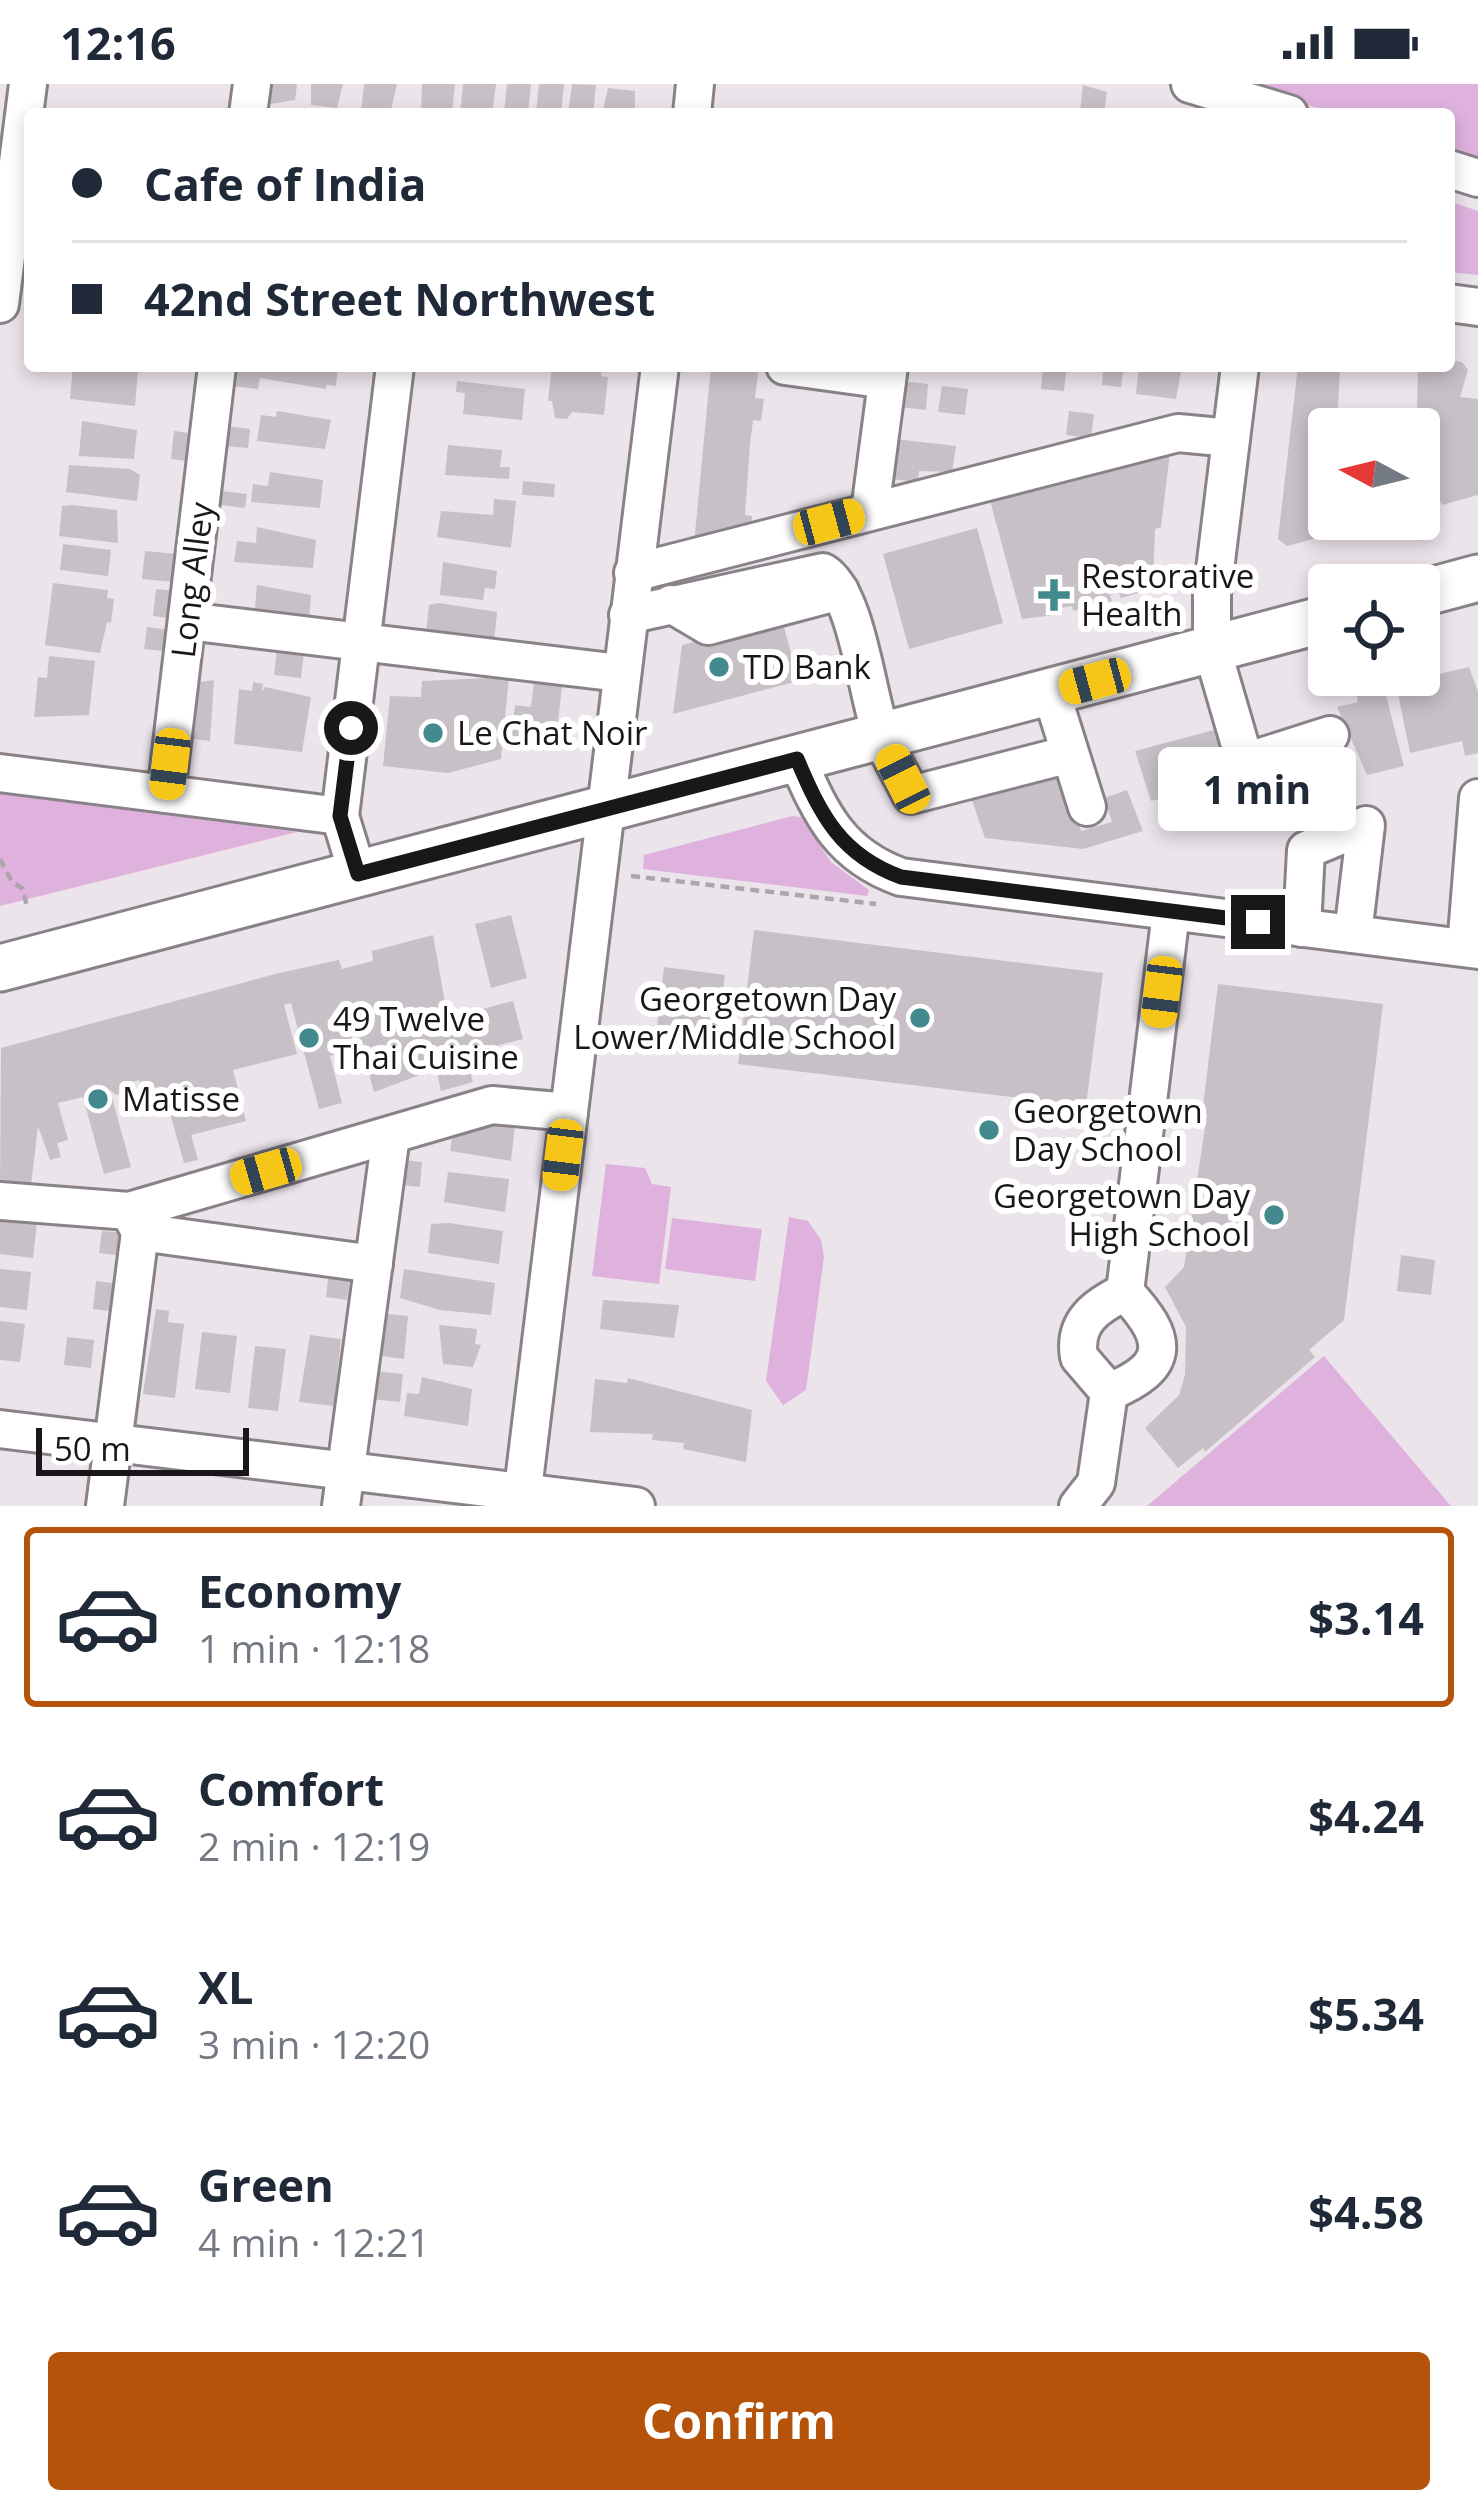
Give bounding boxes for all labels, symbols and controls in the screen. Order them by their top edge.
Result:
text: 12:16 [60,12,176,73]
text: Cafe of India [144,153,426,214]
text: 42nd Street Northwest [144,268,655,329]
north arrow [1308,408,1440,540]
map controls [1308,408,1440,696]
car [790,495,868,549]
street label: Long Alley [160,499,223,660]
place label: Restorative Health [1081,553,1254,636]
button: locate [1308,564,1440,696]
marker: Restorative Health [1038,579,1070,611]
place label: TD Bank [743,644,872,689]
marker: TD Bank [706,654,732,680]
car [1056,654,1134,708]
route start [324,701,378,755]
place label: Le Chat Noir [457,710,648,755]
marker: Le Chat Noir [420,720,446,746]
car [148,726,192,802]
car [871,739,935,819]
callout: 1 min [1159,748,1357,832]
text: 1 min [1203,762,1311,815]
route end [1231,895,1285,949]
car [1140,954,1184,1030]
place label: Georgetown Day Lower/Middle School [573,976,896,1059]
place label: 49 Twelve Thai Cuisine [333,996,519,1079]
marker: Georgetown Day Lower/Middle School [907,1005,933,1031]
marker: 49 Twelve Thai Cuisine [296,1025,322,1051]
place label: Matisse [122,1076,240,1121]
marker: Matisse [85,1086,111,1112]
place label: Georgetown Day School [1013,1088,1203,1171]
car [541,1117,585,1193]
marker: Georgetown Day School [976,1117,1002,1143]
car [226,1144,306,1198]
place label: Georgetown Day High School [993,1173,1250,1256]
marker: Georgetown Day High School [1261,1202,1287,1228]
scale bar [36,1422,249,1475]
text: 50 m [54,1426,131,1471]
text: Economy [198,1560,401,1621]
icon: car [54,1563,162,1671]
text: $3.14 [1308,1587,1424,1648]
text: 1 min · 12:18 [198,1621,430,1674]
text: Comfort [198,1758,384,1819]
icon: car [54,1761,162,1869]
text: $4.24 [1308,1785,1424,1846]
text: 2 min · 12:19 [198,1819,430,1872]
text: XL [198,1956,253,2017]
icon: car [54,1959,162,2067]
text: $5.34 [1308,1983,1424,2044]
text: 3 min · 12:20 [198,2017,430,2070]
text: Green [198,2154,334,2215]
icon: car [54,2157,162,2265]
text: $4.58 [1308,2181,1424,2242]
text: 4 min · 12:21 [198,2215,430,2268]
button: Confirm [48,2352,1430,2490]

